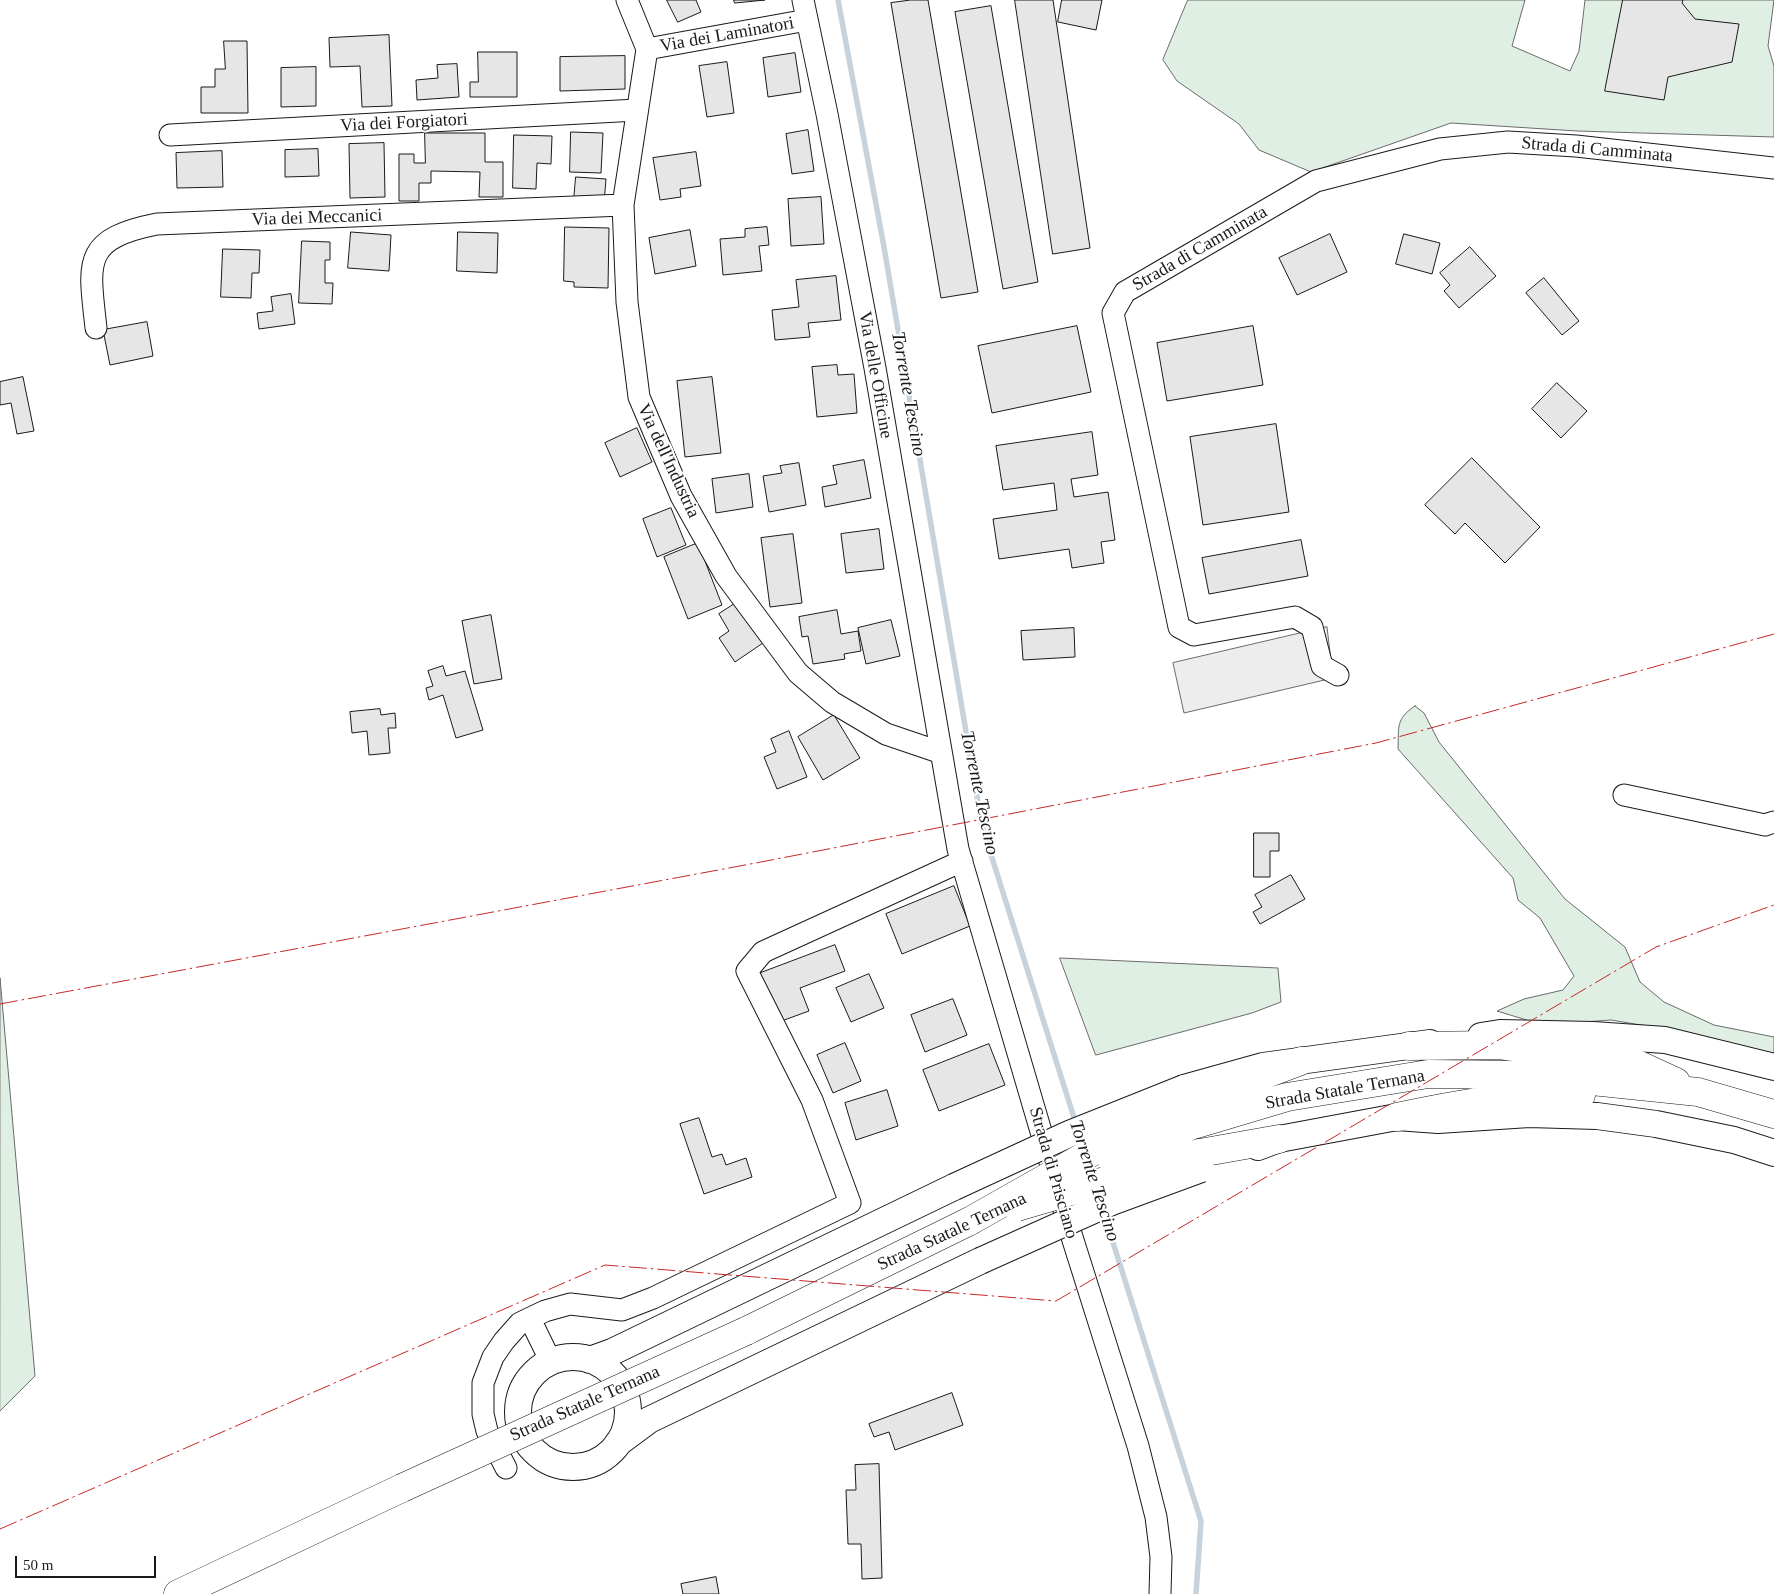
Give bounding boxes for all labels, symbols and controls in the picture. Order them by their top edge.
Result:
street label: Via dei Laminatori [658,13,796,57]
street label: Via dei Forgiatori [340,109,468,137]
street label: Strada di Camminata [1520,133,1674,167]
street label: Strada di Camminata [1129,202,1271,296]
street label: Via dei Meccanici [251,205,383,231]
street label: Via delle Officine [853,310,897,440]
water label: Torrente Tescino [886,330,930,458]
street label: Via dell'Industria [632,400,704,522]
water label: Torrente Tescino [955,729,1003,857]
street label: Strada Statale Ternana [1264,1065,1426,1115]
street label: Strada di Prisciano [1024,1105,1082,1241]
water label: Torrente Tescino [1064,1117,1124,1245]
street label: Strada Statale Ternana [874,1188,1030,1276]
street label: Strada Statale Ternana [507,1361,663,1447]
scale bar [18,1546,159,1578]
text: 50 m [23,1557,53,1573]

